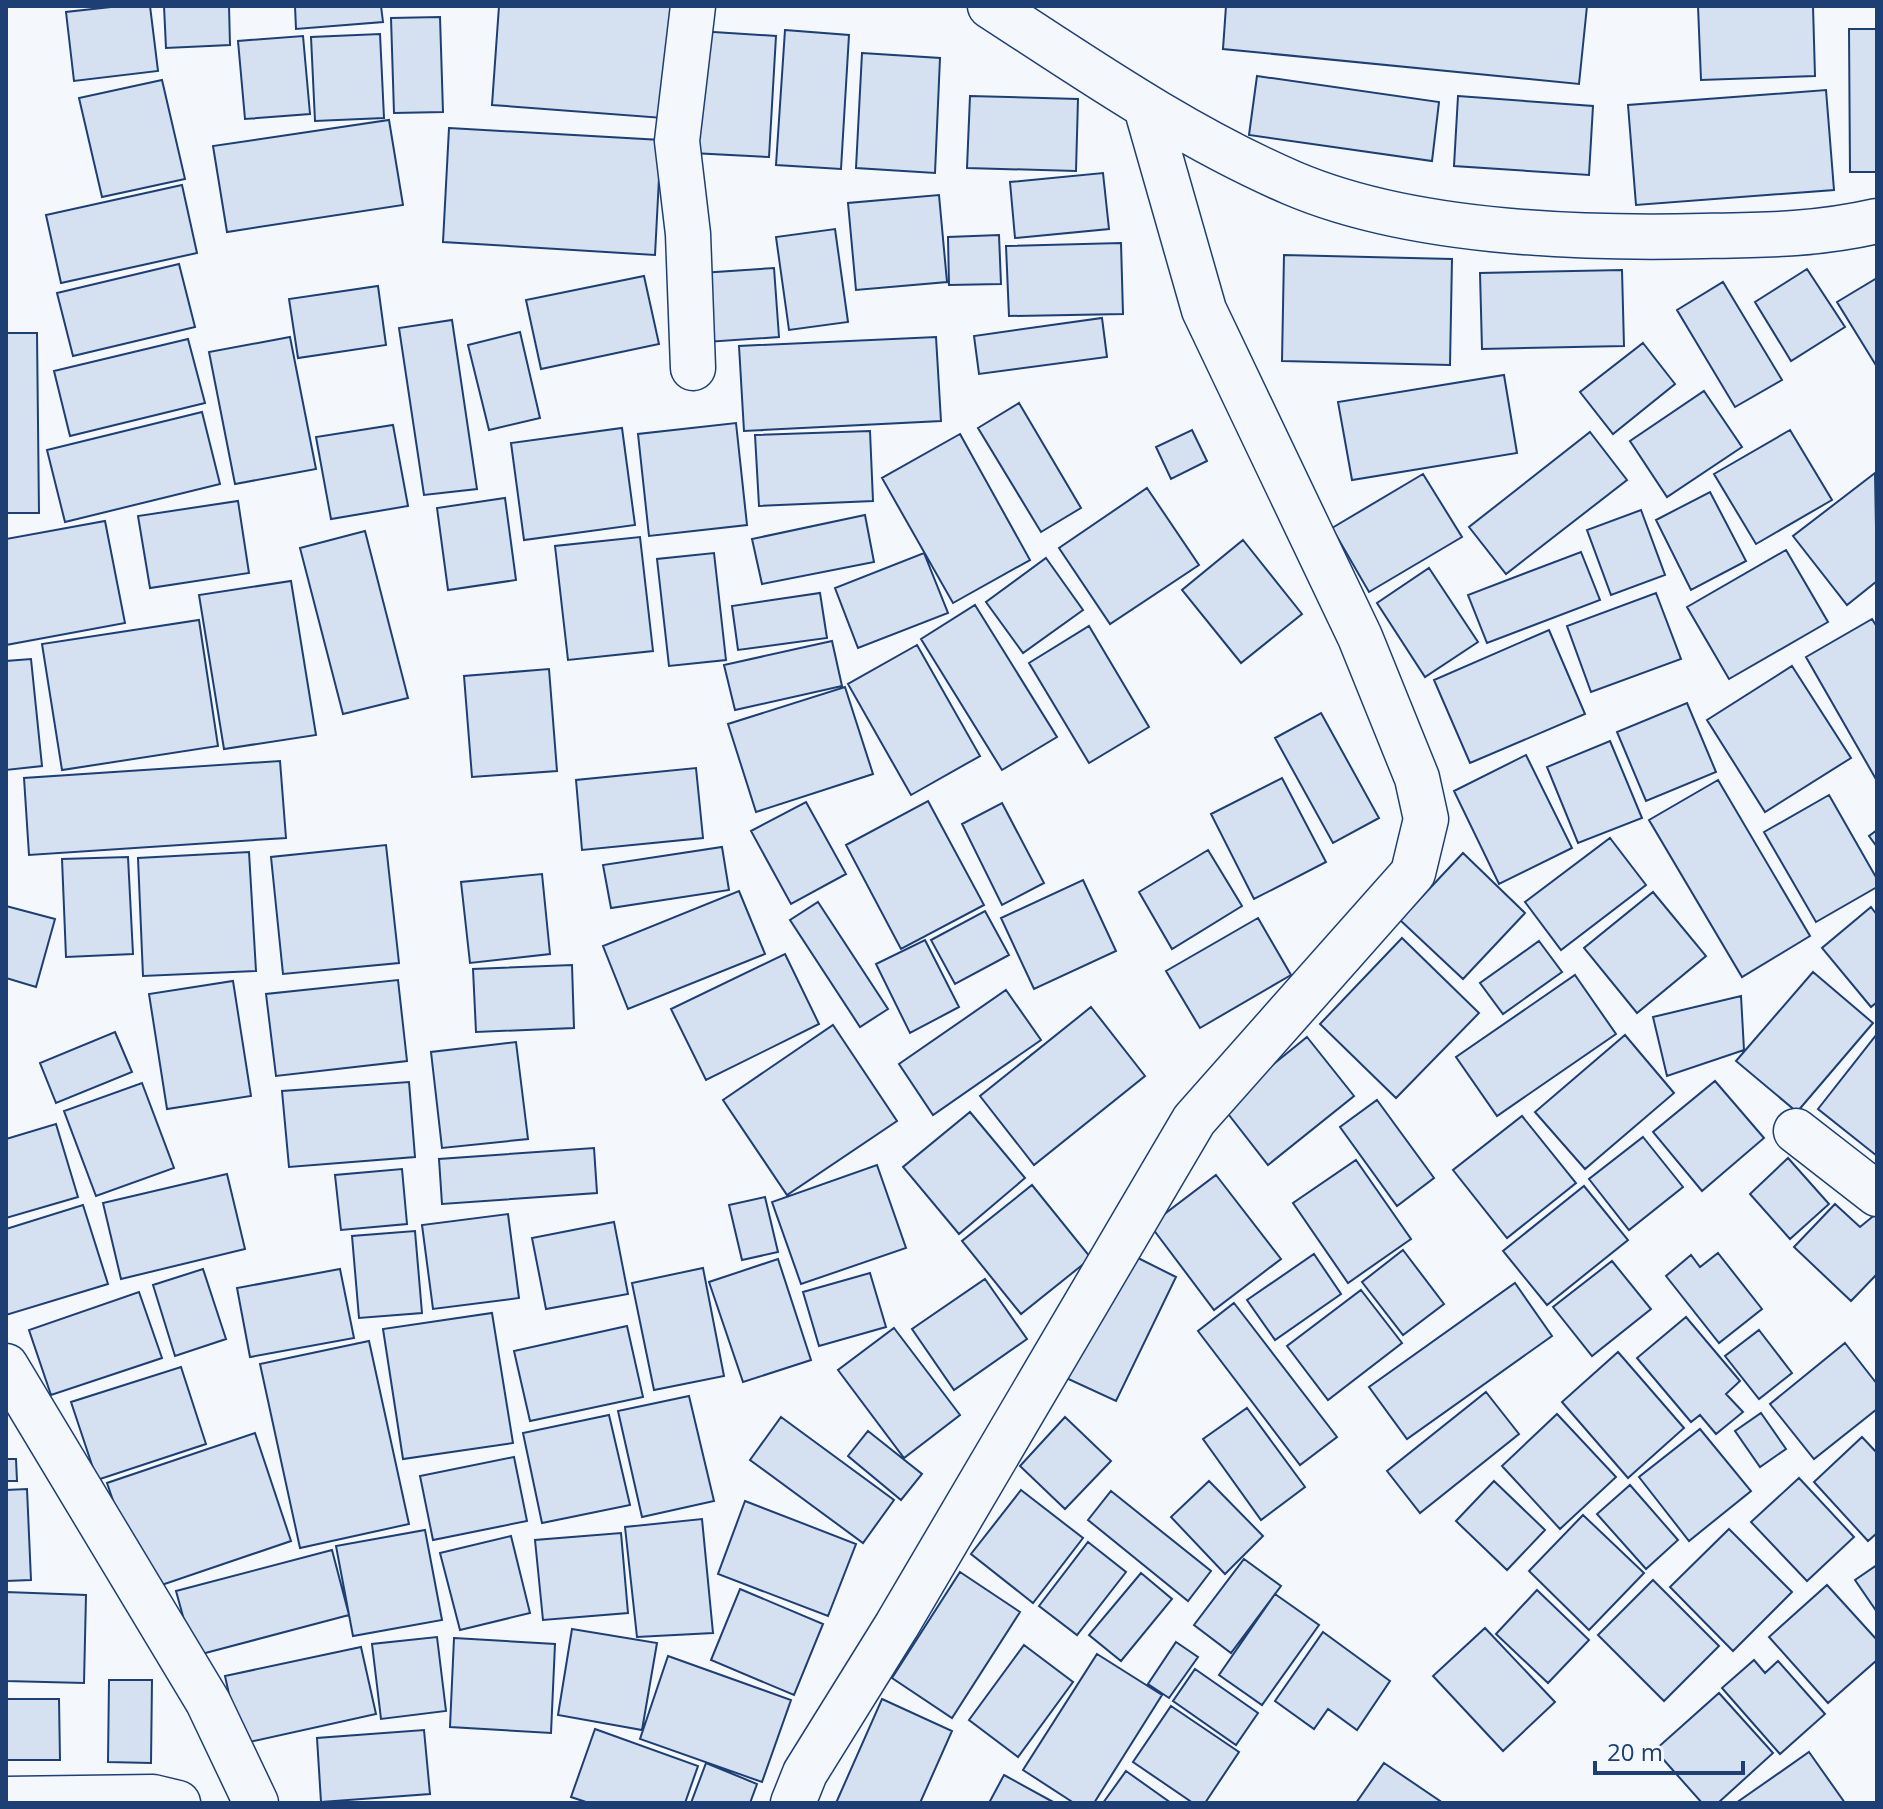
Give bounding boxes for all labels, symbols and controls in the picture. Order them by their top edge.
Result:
scale bar [1595,1725,1743,1775]
text: 20 m [1607,1735,1663,1768]

